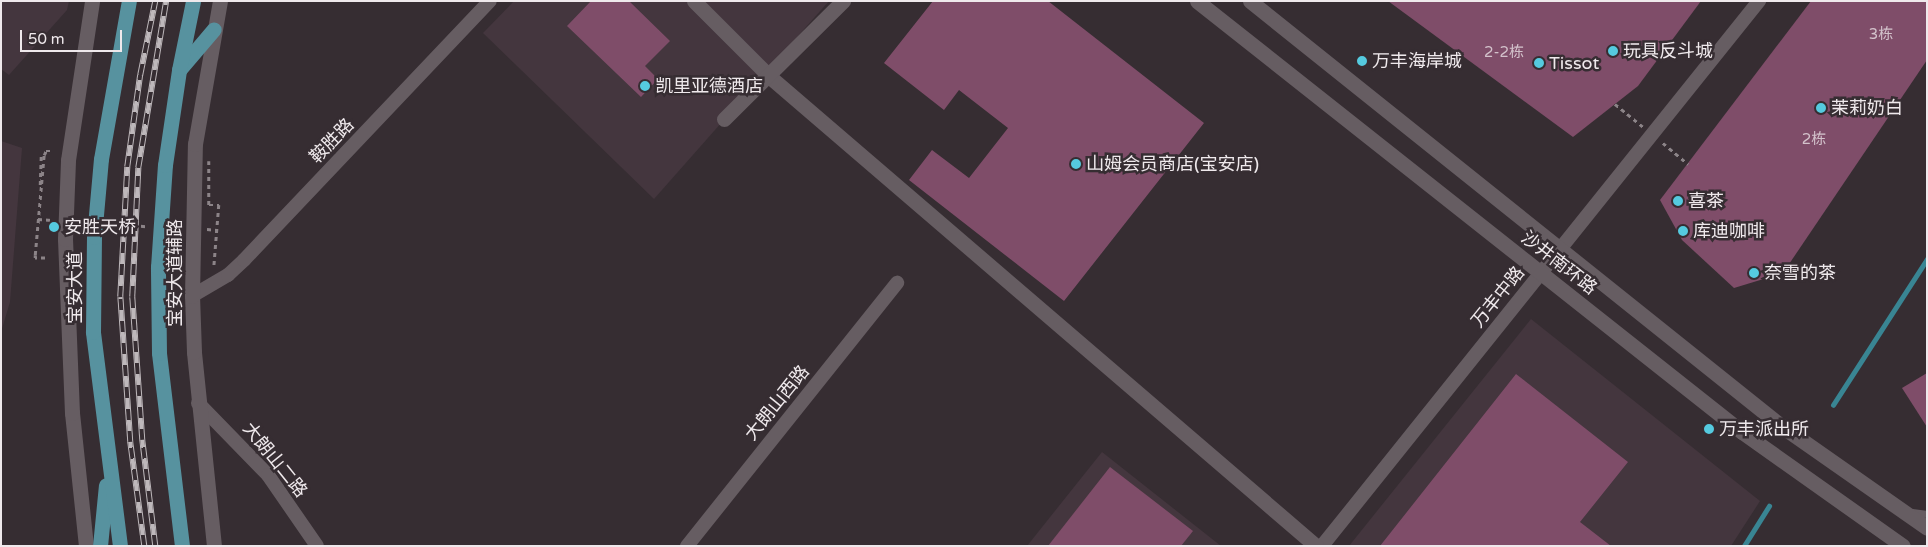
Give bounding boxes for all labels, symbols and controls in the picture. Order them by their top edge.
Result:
scale bar [22,20,125,52]
house number: 3栋 [1869,26,1893,44]
text: 50 m [28,30,65,48]
place label: 玩具反斗城 [1623,40,1713,62]
house number: 2-2栋 [1484,44,1524,62]
marker: 玩具反斗城 [1607,45,1619,57]
place label: 万丰海岸城 [1372,50,1462,72]
place label: Tissot [1549,52,1599,74]
marker: 万丰海岸城 [1356,55,1368,67]
marker: Tissot [1533,57,1545,69]
place label: 凯里亚德酒店 [655,75,763,97]
marker: 凯里亚德酒店 [639,80,651,92]
place label: 茉莉奶白 [1831,97,1903,119]
marker: 茉莉奶白 [1815,102,1827,114]
street label: 鞍胜路 [305,114,359,168]
house number: 2栋 [1802,131,1826,149]
place label: 山姆会员商店(宝安店) [1086,153,1259,175]
marker: 山姆会员商店(宝安店) [1070,158,1082,170]
place label: 喜茶 [1688,190,1724,212]
marker: 喜茶 [1672,195,1684,207]
place label: 安胜天桥 [64,216,136,238]
street label: 宝安大道辅路 [164,219,186,327]
place label: 库迪咖啡 [1693,220,1765,242]
marker: 安胜天桥 [48,221,60,233]
marker: 库迪咖啡 [1677,225,1689,237]
street label: 沙井南环路 [1517,227,1601,299]
street label: 宝安大道 [64,252,86,324]
street label: 万丰中路 [1467,262,1529,332]
place label: 奈雪的茶 [1764,262,1836,284]
marker: 奈雪的茶 [1748,267,1760,279]
street label: 大朗山西路 [740,361,814,445]
street label: 大朗山二路 [238,418,312,502]
place label: 万丰派出所 [1719,418,1809,440]
marker: 万丰派出所 [1703,423,1715,435]

